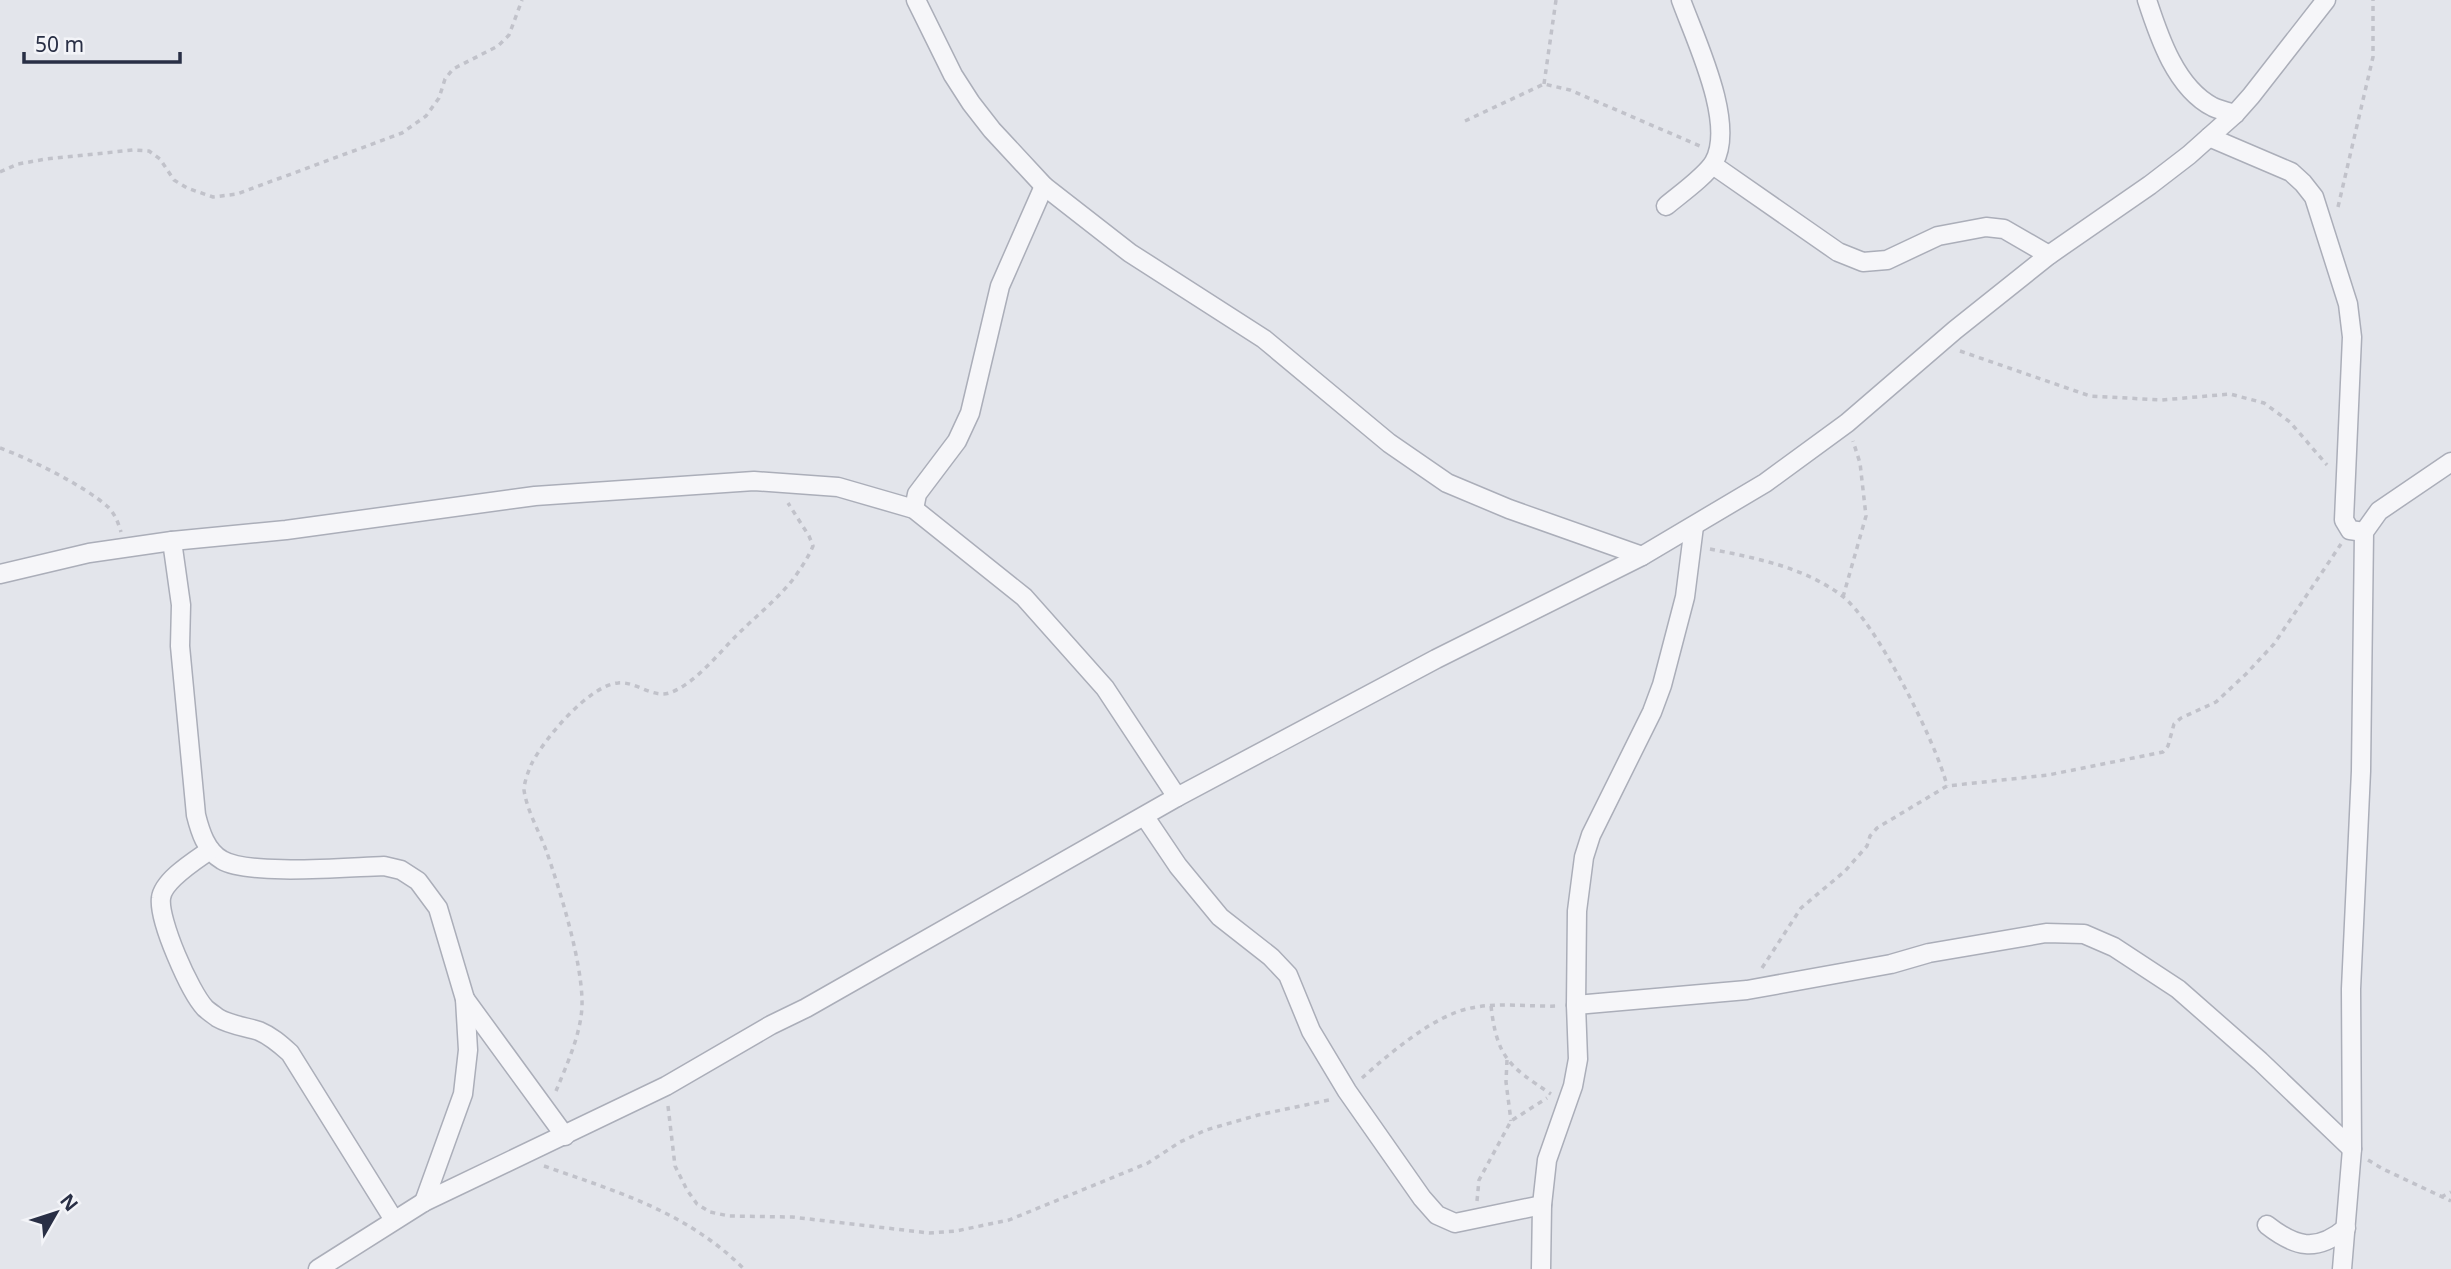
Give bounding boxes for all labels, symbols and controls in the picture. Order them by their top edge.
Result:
scale bar [24,21,180,65]
text: 50 m [35,30,84,58]
north arrow [21,1178,91,1248]
text: N [54,1188,84,1216]

